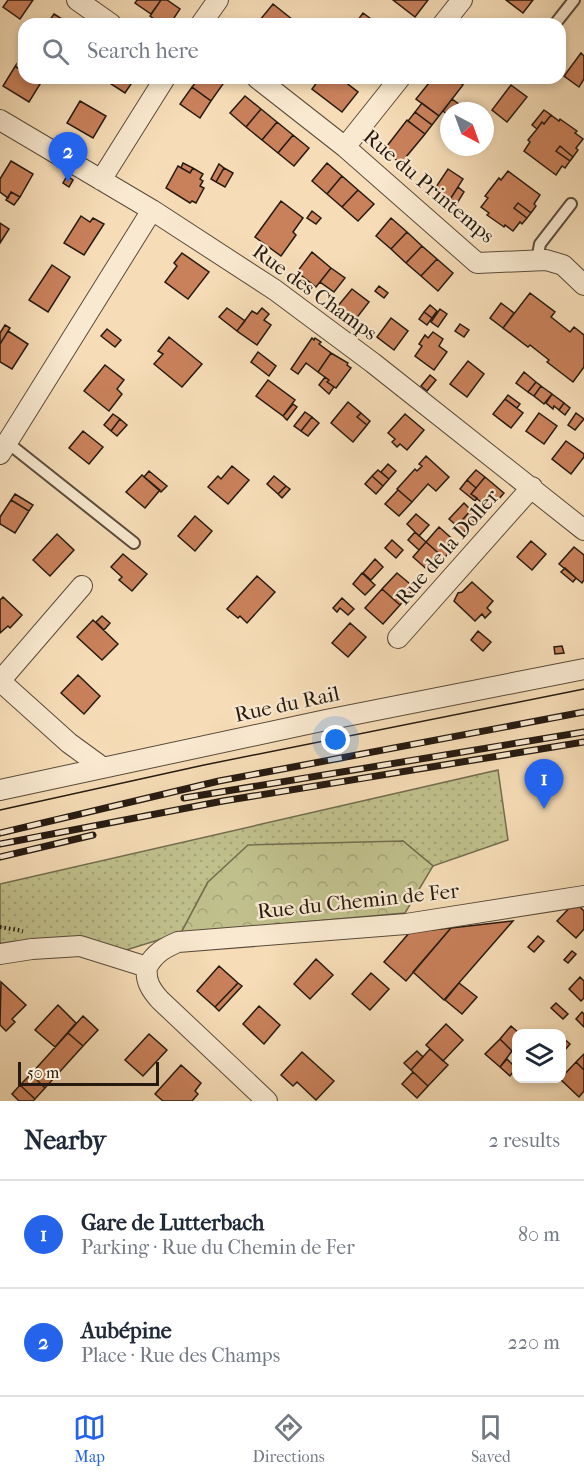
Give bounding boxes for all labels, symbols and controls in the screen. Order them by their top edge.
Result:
search box [18,18,566,84]
icon: search [39,35,72,68]
text: Search here [87,38,199,64]
north arrow [440,102,494,156]
street label: Rue du Printemps [359,124,500,248]
pin: 2 [48,132,88,182]
street label: Rue des Champs [248,239,382,345]
street label: Rue de la Doller [390,484,504,610]
street label: Rue du Rail [232,681,342,727]
your location [321,725,350,754]
pin: 1 [524,760,564,809]
street label: Rue du Chemin de Fer [256,878,460,924]
map controls [512,1029,566,1083]
button: layers [512,1029,566,1083]
scale bar [18,1059,159,1086]
text: 50 m [27,1063,59,1082]
text: Nearby [24,1125,106,1156]
text: 2 results [489,1129,560,1152]
text: Gare de Lutterbach [81,1210,264,1236]
text: 1 [40,1223,47,1246]
text: 80 m [518,1223,560,1246]
text: Parking · Rue du Chemin de Fer [81,1236,355,1259]
text: Aubépine [81,1318,172,1344]
text: 2 [38,1331,49,1354]
text: 220 m [507,1331,560,1354]
text: Place · Rue des Champs [81,1344,280,1367]
tab: Map [73,1411,106,1466]
tab: Directions [253,1411,325,1466]
tab: Saved [471,1411,511,1466]

